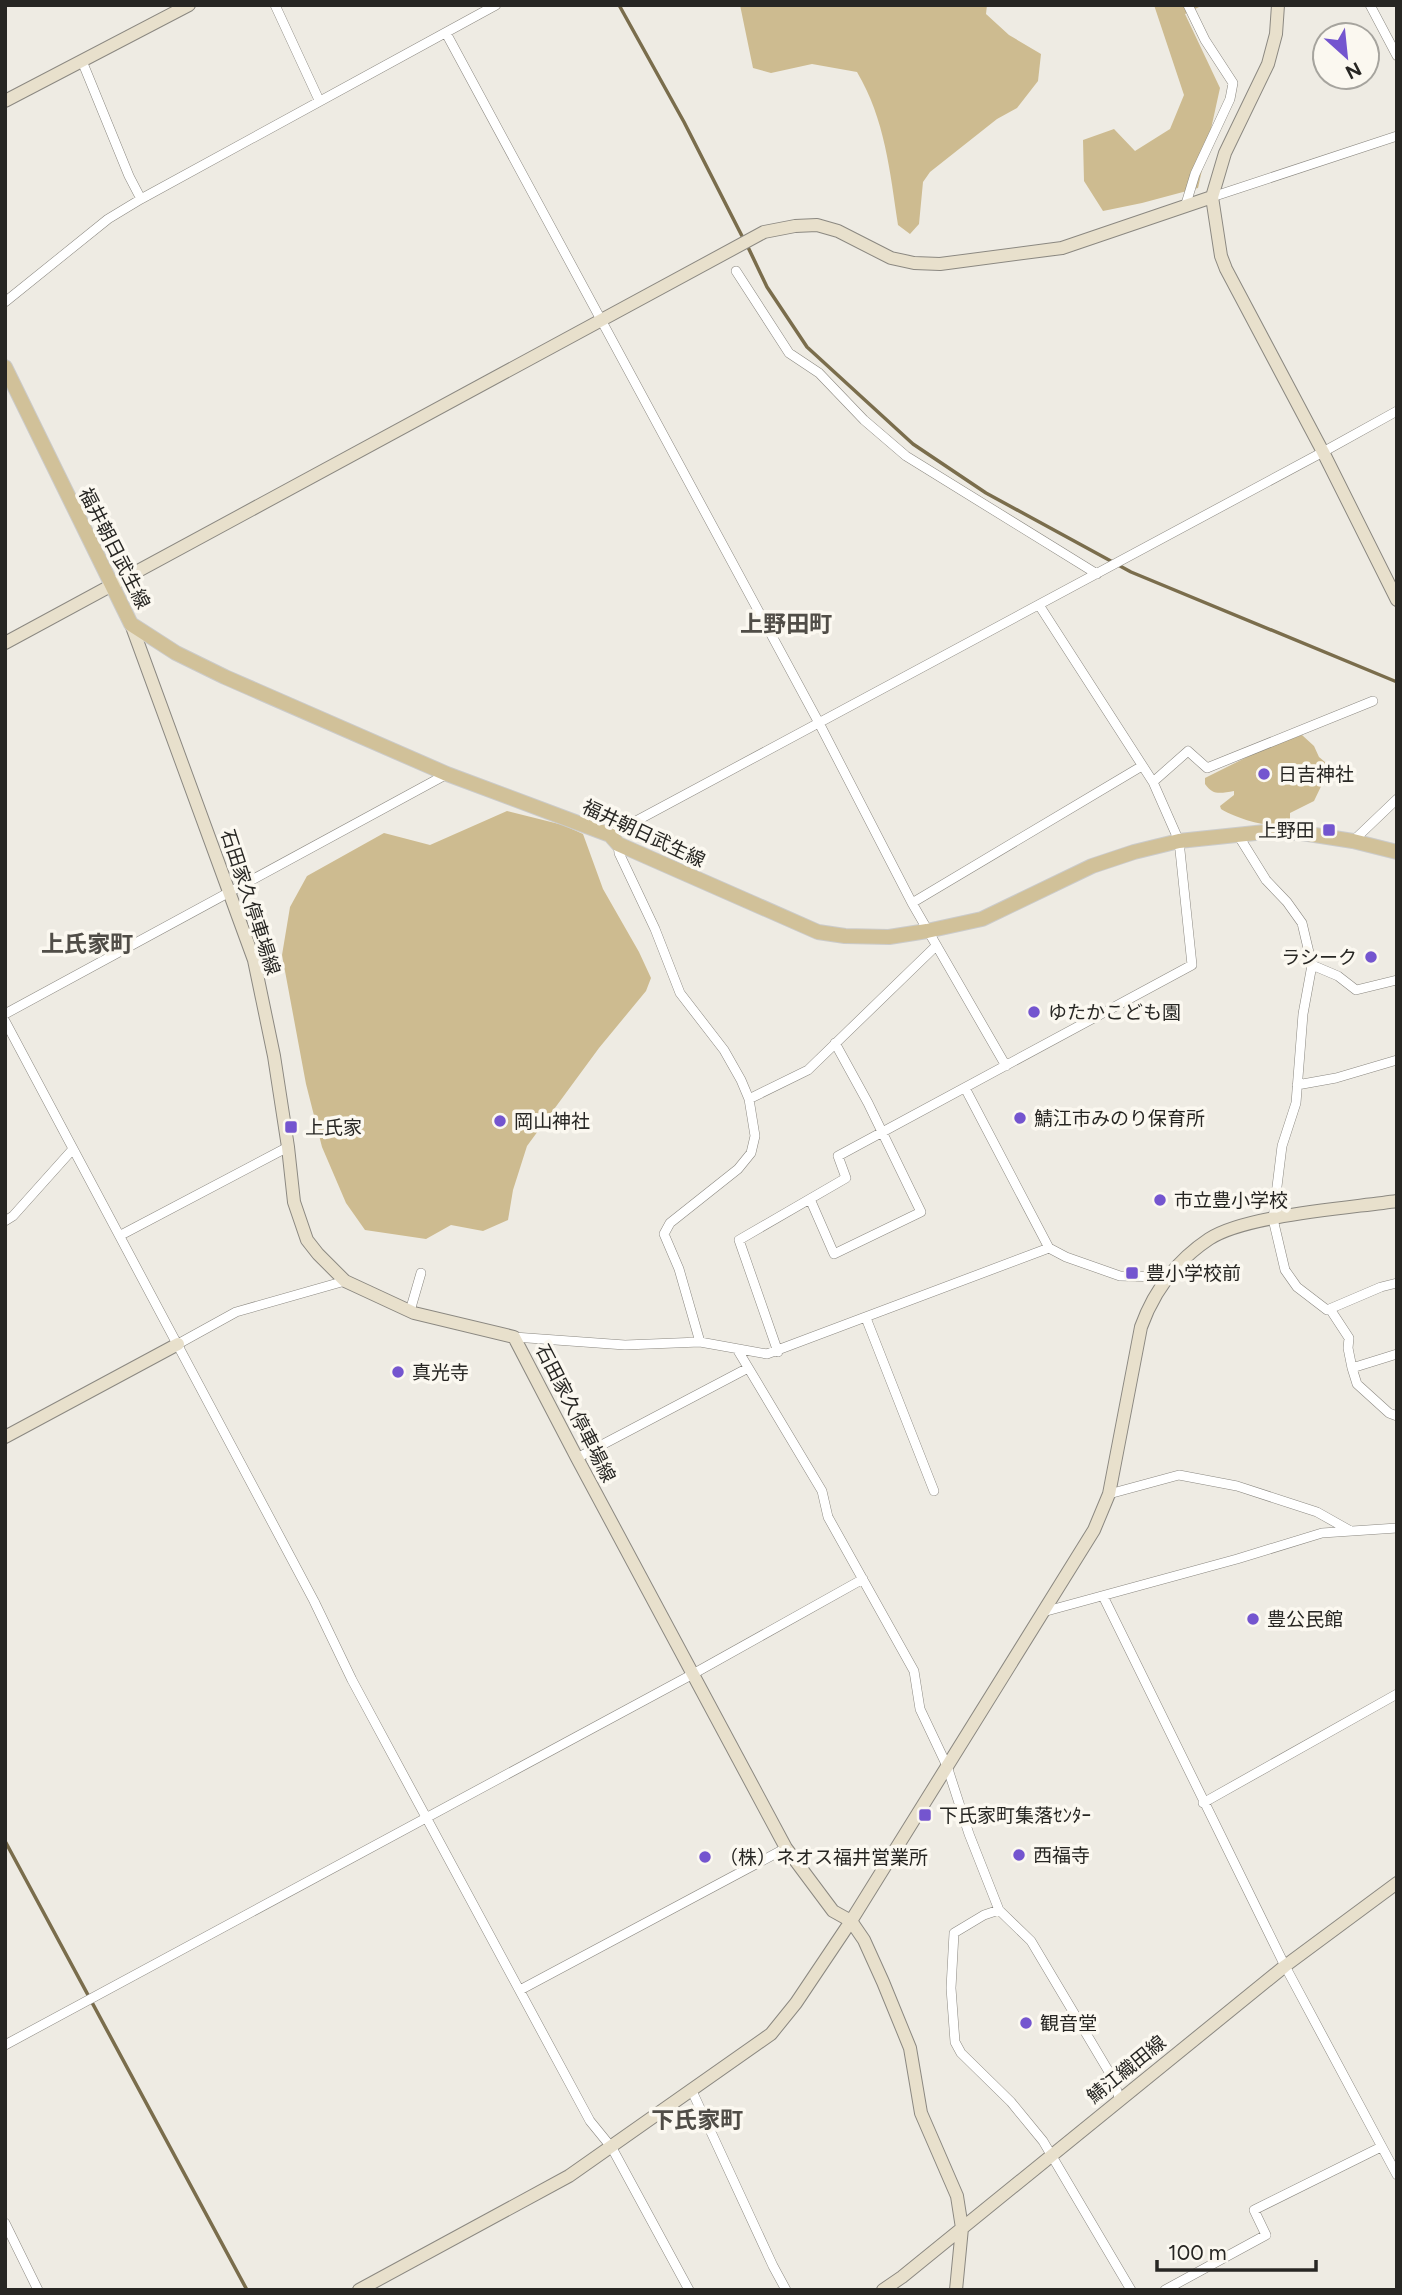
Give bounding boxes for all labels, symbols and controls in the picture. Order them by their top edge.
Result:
north arrow [1311,21,1381,91]
text: N [1342,57,1365,84]
street label: 福井朝日武生線 [74,484,155,613]
district label: 上野田町 [740,610,832,638]
place label: 日吉神社 [1278,763,1354,786]
marker: 日吉神社 [1256,766,1272,782]
street label: 福井朝日武生線 [579,795,709,872]
place label: 上野田 [1258,819,1315,842]
marker: 上野田 [1321,822,1337,838]
street label: 石田家久停車場線 [216,826,285,978]
district label: 上氏家町 [41,930,133,958]
place label: ラシーク [1281,946,1357,969]
marker: ラシーク [1363,949,1379,965]
place label: ゆたかこども園 [1048,1001,1181,1024]
marker: ゆたかこども園 [1026,1004,1042,1020]
place label: 鯖江市みのり保育所 [1034,1107,1205,1130]
place label: 岡山神社 [514,1110,590,1133]
marker: 鯖江市みのり保育所 [1012,1110,1028,1126]
marker: 岡山神社 [492,1113,508,1129]
place label: 上氏家 [305,1116,362,1139]
marker: 上氏家 [283,1119,299,1135]
place label: 市立豊小学校 [1174,1189,1288,1212]
marker: 市立豊小学校 [1152,1192,1168,1208]
place label: 豊小学校前 [1146,1262,1241,1285]
marker: 豊小学校前 [1124,1265,1140,1281]
street label: 石田家久停車場線 [531,1340,620,1486]
place label: 真光寺 [412,1361,469,1384]
marker: 真光寺 [390,1364,406,1380]
place label: 豊公民館 [1267,1608,1343,1631]
marker: 豊公民館 [1245,1611,1261,1627]
place label: 下氏家町集落ｾﾝﾀｰ [939,1804,1091,1827]
marker: 下氏家町集落ｾﾝﾀｰ [917,1807,933,1823]
place label: 西福寺 [1033,1844,1090,1867]
place label: （株）ネオス福井営業所 [719,1846,928,1869]
marker: 西福寺 [1011,1847,1027,1863]
marker: （株）ネオス福井営業所 [697,1849,713,1865]
place label: 観音堂 [1040,2012,1097,2035]
marker: 観音堂 [1018,2015,1034,2031]
street label: 鯖江織田線 [1082,2031,1170,2108]
district label: 下氏家町 [651,2106,743,2134]
scale bar [1157,2228,1316,2272]
text: 100 m [1168,2240,1227,2265]

